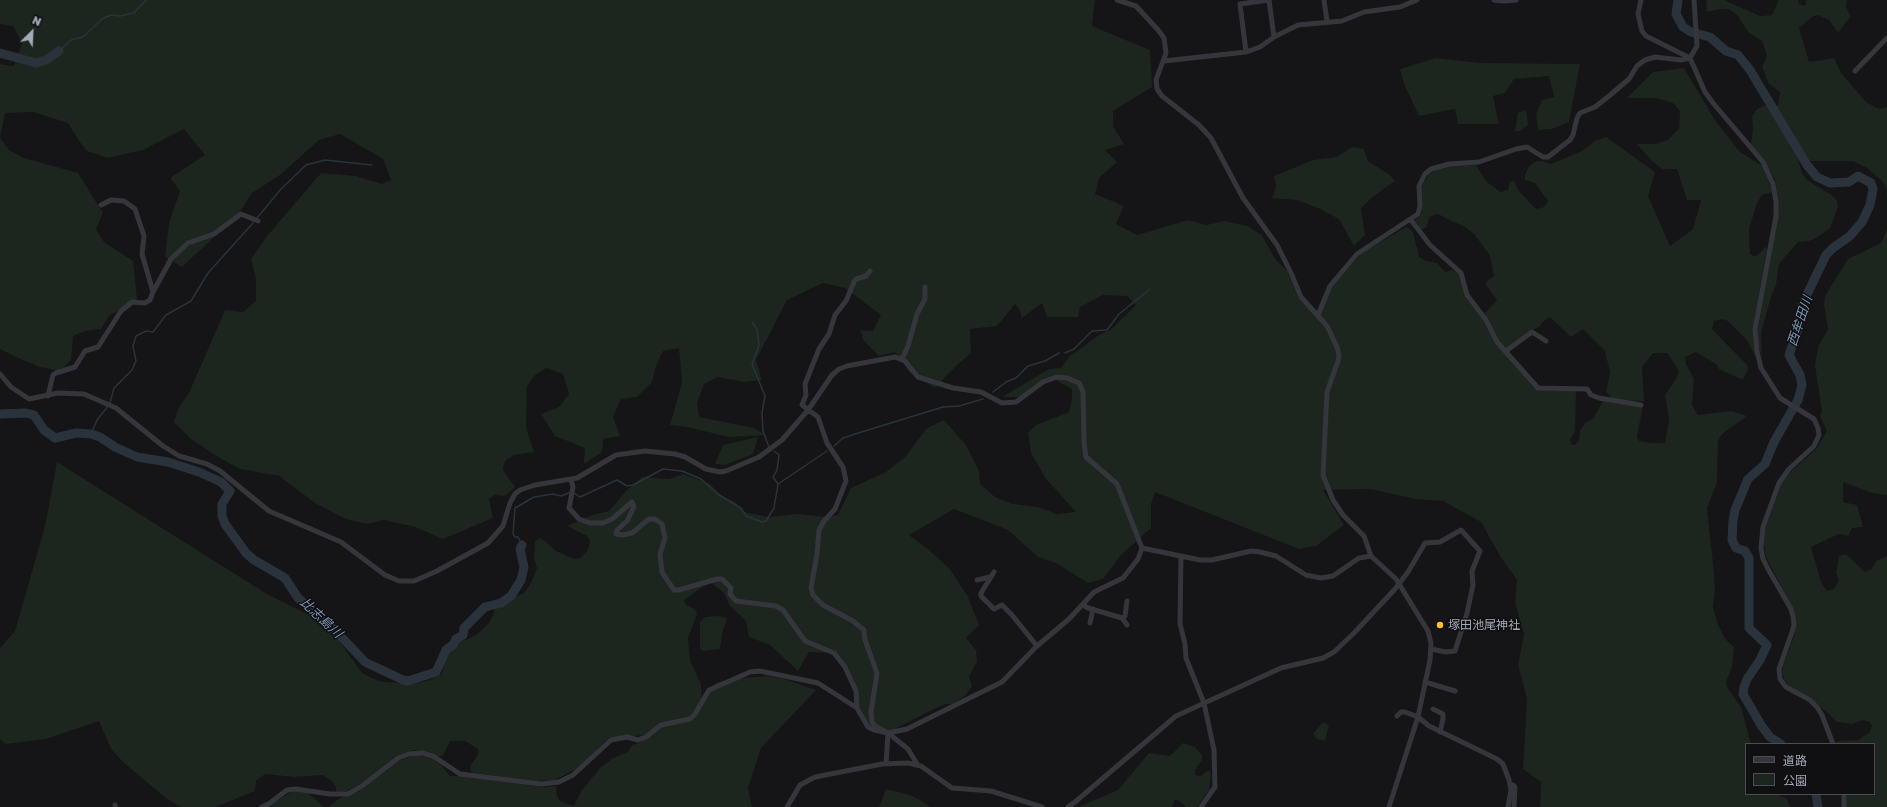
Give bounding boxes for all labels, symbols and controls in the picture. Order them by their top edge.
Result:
north arrow [12,12,52,52]
text: N [31,13,44,28]
water label: 西牟田川 [1785,294,1815,348]
water label: 比志島川 [297,595,345,641]
place label: 塚田池尾神社 [1448,618,1520,632]
marker: 塚田池尾神社 [1435,620,1445,630]
legend [1745,743,1875,795]
text: 道路 [1783,753,1807,768]
text: 公園 [1783,773,1807,788]

